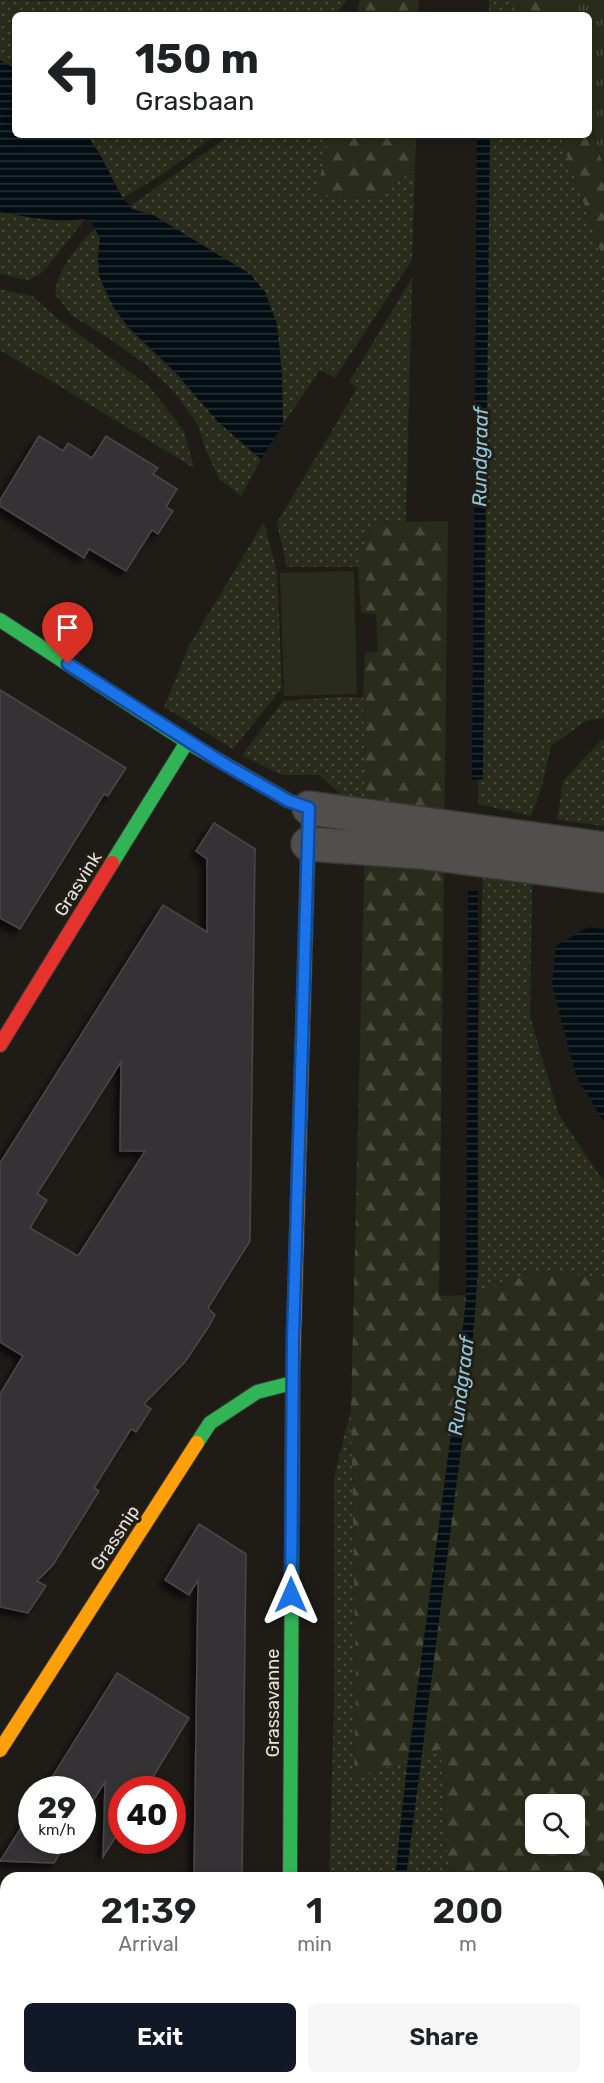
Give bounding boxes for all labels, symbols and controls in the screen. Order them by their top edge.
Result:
text: 150 m [135,34,259,84]
icon: left [36,36,114,114]
text: Grasbaan [135,85,254,117]
water label: Rundgraaf [467,405,493,507]
pin [42,602,93,664]
icon: arrive [51,611,84,644]
street label: Grasvink [50,847,107,920]
water label: Rundgraaf [443,1333,479,1437]
street label: Grassnip [86,1501,144,1575]
position arrow [259,1563,323,1627]
street label: Grassavanne [262,1649,284,1757]
speed limit sign: 40 [108,1776,186,1854]
text: 29 [38,1790,76,1826]
map controls [525,1794,585,1854]
button: search [525,1794,585,1854]
text: km/h [38,1821,76,1839]
text: 21:39 [101,1889,197,1932]
text: 1 [306,1889,323,1932]
text: 200 [432,1889,503,1932]
text: Arrival [119,1932,179,1956]
text: min [297,1932,332,1956]
text: m [459,1932,477,1956]
button: Exit [24,2003,296,2072]
button: Share [308,2003,580,2072]

